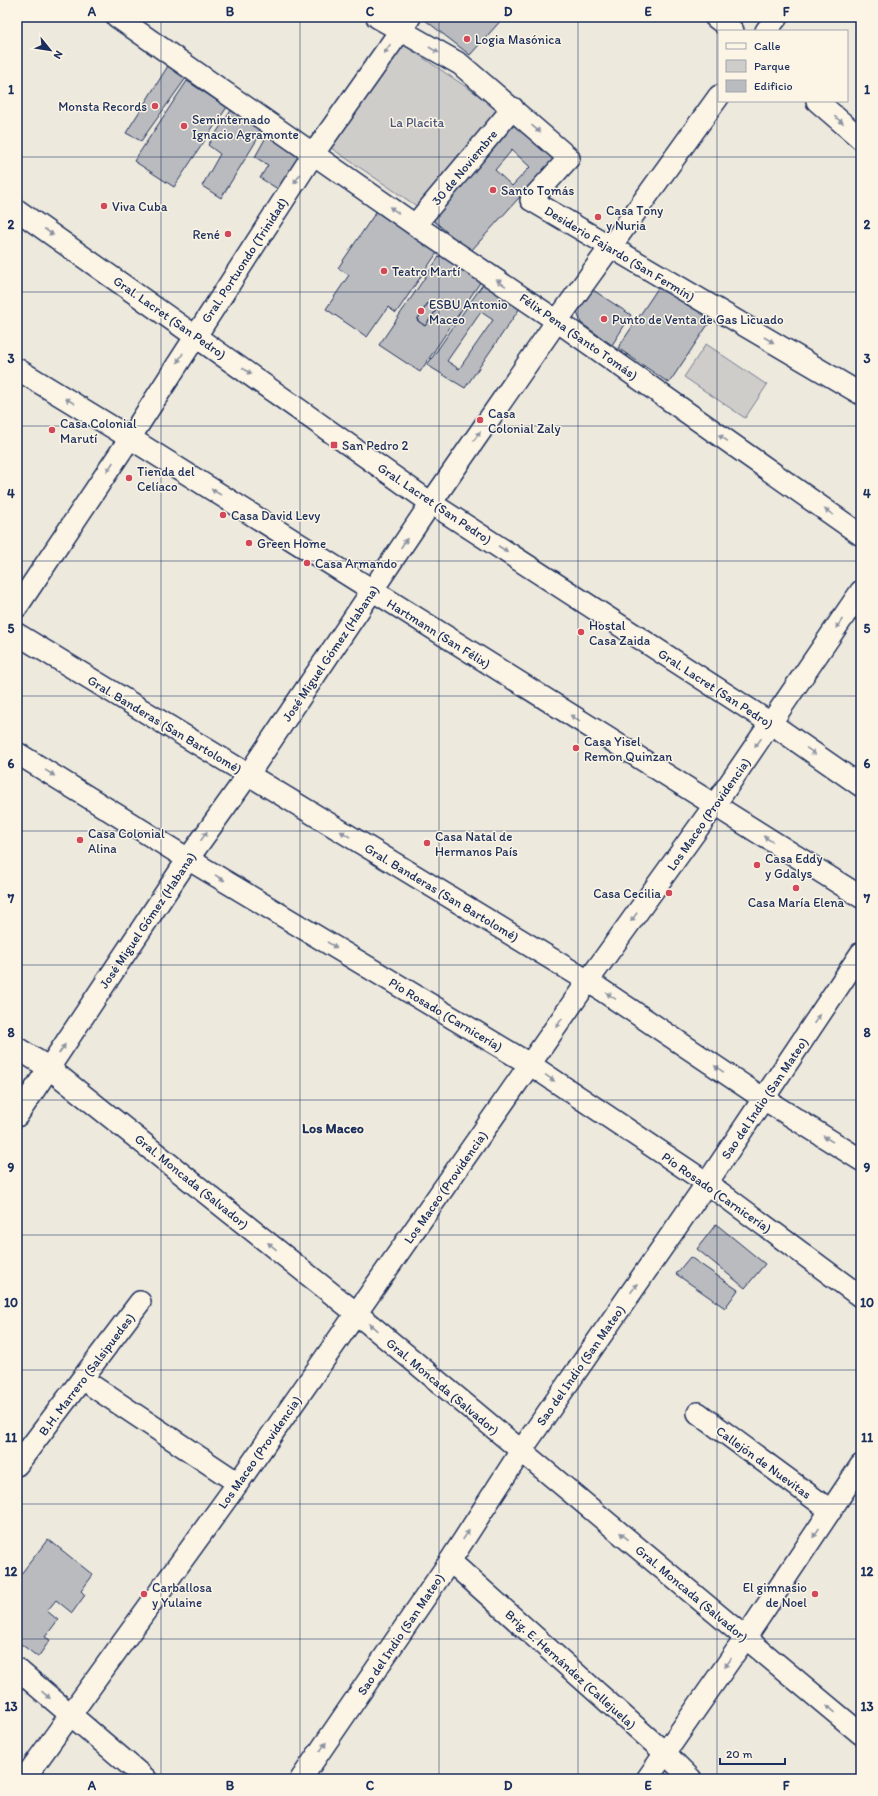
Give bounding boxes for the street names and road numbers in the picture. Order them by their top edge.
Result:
street label: 30 de Noviembre [428,127,500,208]
street label: Gral. Portuondo (Trinidad) [198,195,291,326]
street label: Desiderio Fajardo (San Fermín) [542,203,697,304]
street label: Gral. Lacret (San Pedro) [110,273,229,362]
street label: Félix Pena (Santo Tomás) [517,290,641,383]
street label: Gral. Lacret (San Pedro) [375,460,495,547]
street label: José Miguel Gómez (Habana) [279,582,382,724]
street label: Hartmann (San Félix) [384,595,493,671]
street label: Gral. Lacret (San Pedro) [655,646,776,731]
street label: Gral. Banderas (San Bartolomé) [85,672,245,777]
street label: Los Maceo (Providencia) [664,755,753,874]
street label: Gral. Banderas (San Bartolomé) [362,840,522,945]
street label: José Miguel Gómez (Habana) [96,849,199,991]
street label: Pío Rosado (Carnicería) [386,974,505,1054]
street label: Sao del Indio (San Mateo) [718,1035,811,1162]
street label: Los Maceo (Providencia) [401,1128,490,1247]
street label: Gral. Moncada (Salvador) [132,1131,252,1232]
street label: Pío Rosado (Carnicería) [659,1149,774,1236]
street label: Sao del Indio (San Mateo) [533,1302,628,1428]
street label: B.H. Marrero (Salsipuedes) [35,1310,137,1438]
street label: Gral. Moncada (Salvador) [383,1335,502,1438]
street label: Los Maceo (Providencia) [215,1393,304,1512]
street label: Callejón de Nuevitas [713,1423,814,1502]
street label: Gral. Moncada (Salvador) [632,1542,751,1645]
street label: Sao del Indio (San Mateo) [354,1571,447,1698]
street label: Brig. E. Hernández (Callejuela) [502,1607,639,1732]

